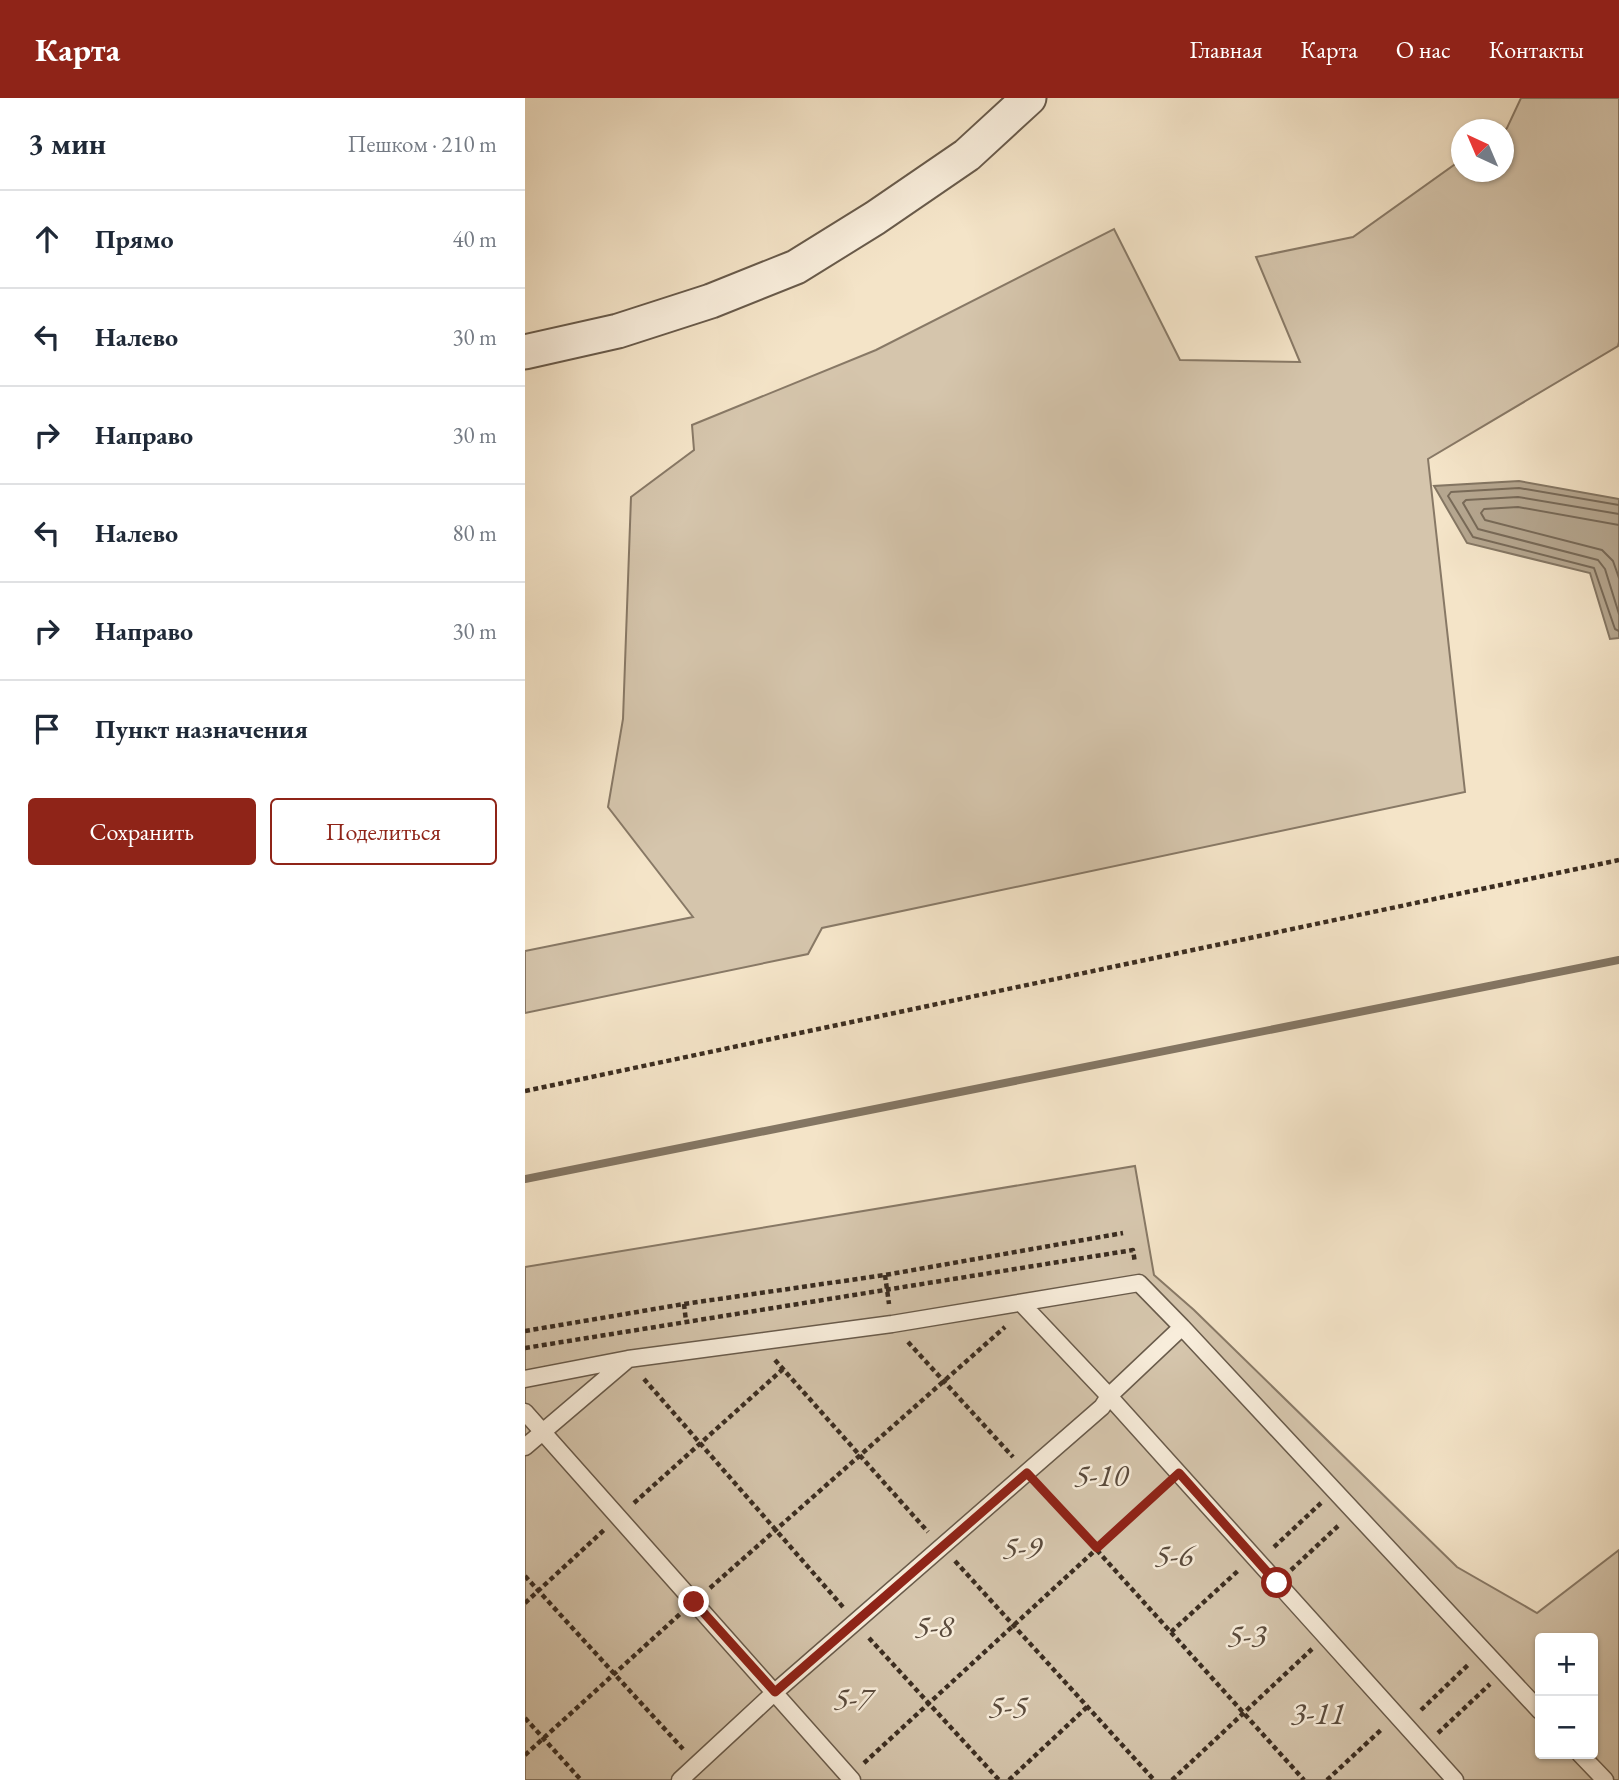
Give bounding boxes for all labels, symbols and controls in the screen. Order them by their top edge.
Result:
text: Карта [35,28,120,71]
text: Главная [1189,34,1263,65]
text: Карта [1301,34,1358,65]
text: О нас [1396,34,1451,65]
text: Контакты [1489,34,1584,65]
north arrow [1451,119,1514,182]
text: 3 мин [28,124,106,163]
text: Пешком · 210 m [348,129,497,159]
icon: ahead [28,220,66,258]
text: Прямо [95,222,174,256]
text: 40 m [452,224,497,254]
icon: left [28,318,66,356]
text: Налево [95,320,178,354]
text: 30 m [452,322,497,352]
icon: right [28,416,66,454]
text: Направо [95,418,193,452]
text: 30 m [452,420,497,450]
icon: left [28,514,66,552]
text: Налево [95,516,178,550]
text: 80 m [452,518,497,548]
icon: right [28,612,66,650]
text: Направо [95,614,193,648]
text: 30 m [452,616,497,646]
icon: arrive [28,710,66,748]
text: Пункт назначения [95,712,308,746]
button: Сохранить [28,798,256,865]
button: Поделиться [270,798,497,865]
park label: 5-10 [1074,1454,1130,1496]
park label: 5-9 [1002,1526,1043,1568]
park label: 5-6 [1154,1534,1197,1576]
route start [1261,1567,1292,1598]
route end [678,1586,709,1617]
park label: 5-8 [914,1605,955,1647]
park label: 5-3 [1227,1614,1267,1656]
map controls [1535,1633,1598,1759]
button: + [1535,1633,1598,1696]
park label: 5-7 [833,1677,876,1719]
park label: 5-5 [988,1685,1029,1727]
park label: 3-11 [1291,1692,1345,1734]
button: − [1535,1696,1598,1759]

